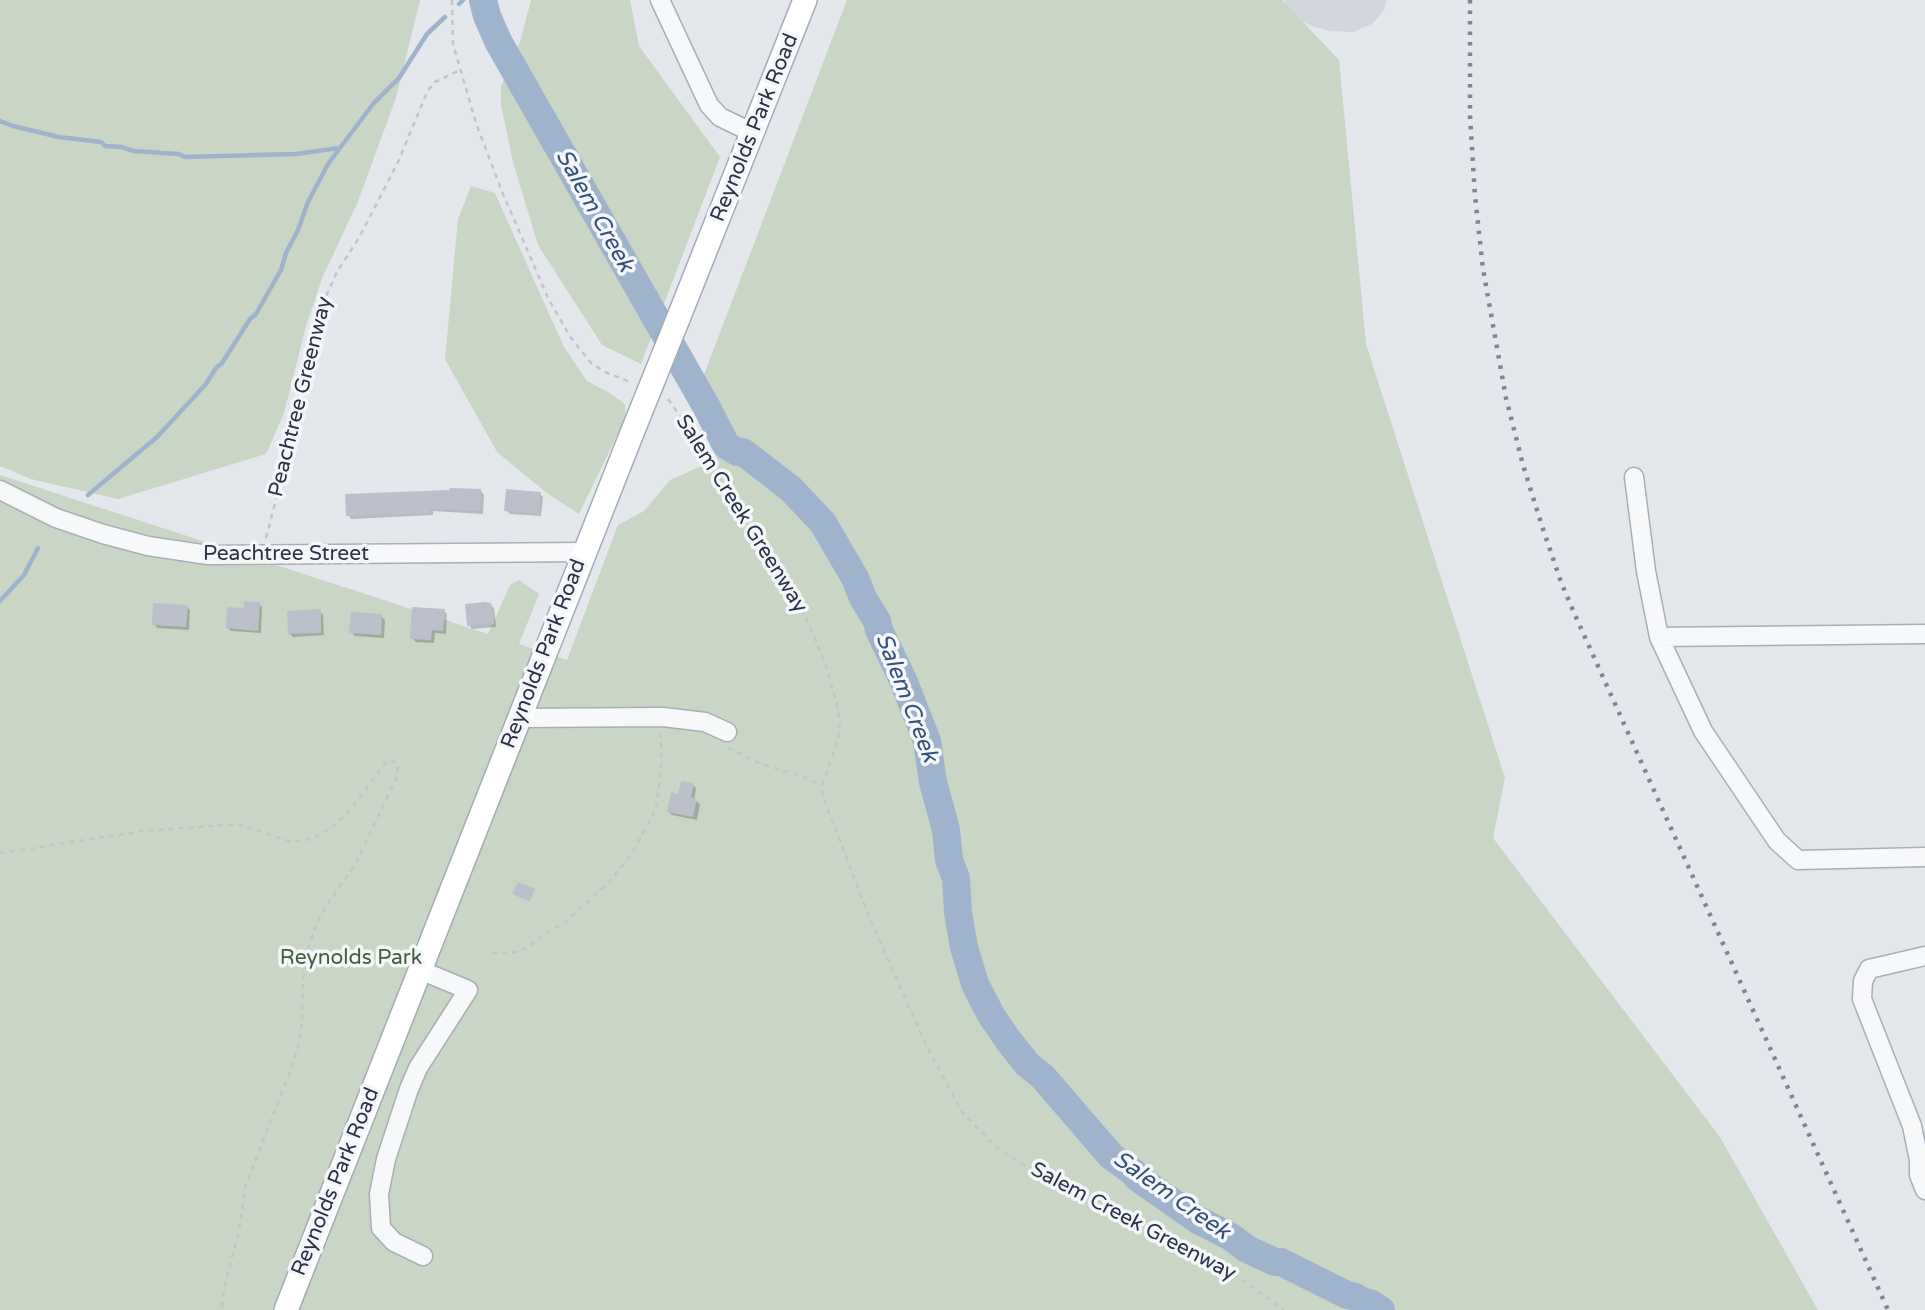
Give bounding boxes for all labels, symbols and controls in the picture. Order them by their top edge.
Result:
street label: Reynolds Park Road [706,30,804,226]
water label: Salem Creek [549,145,639,277]
street label: Peachtree Greenway [264,294,338,500]
street label: Salem Creek Greenway [670,410,812,618]
street label: Peachtree Street [203,541,369,567]
street label: Reynolds Park Road [496,556,592,752]
water label: Salem Creek [869,630,943,766]
park label: Reynolds Park [280,945,422,971]
street label: Reynolds Park Road [287,1084,385,1280]
water label: Salem Creek [1107,1146,1235,1246]
street label: Salem Creek Greenway [1026,1157,1240,1287]

